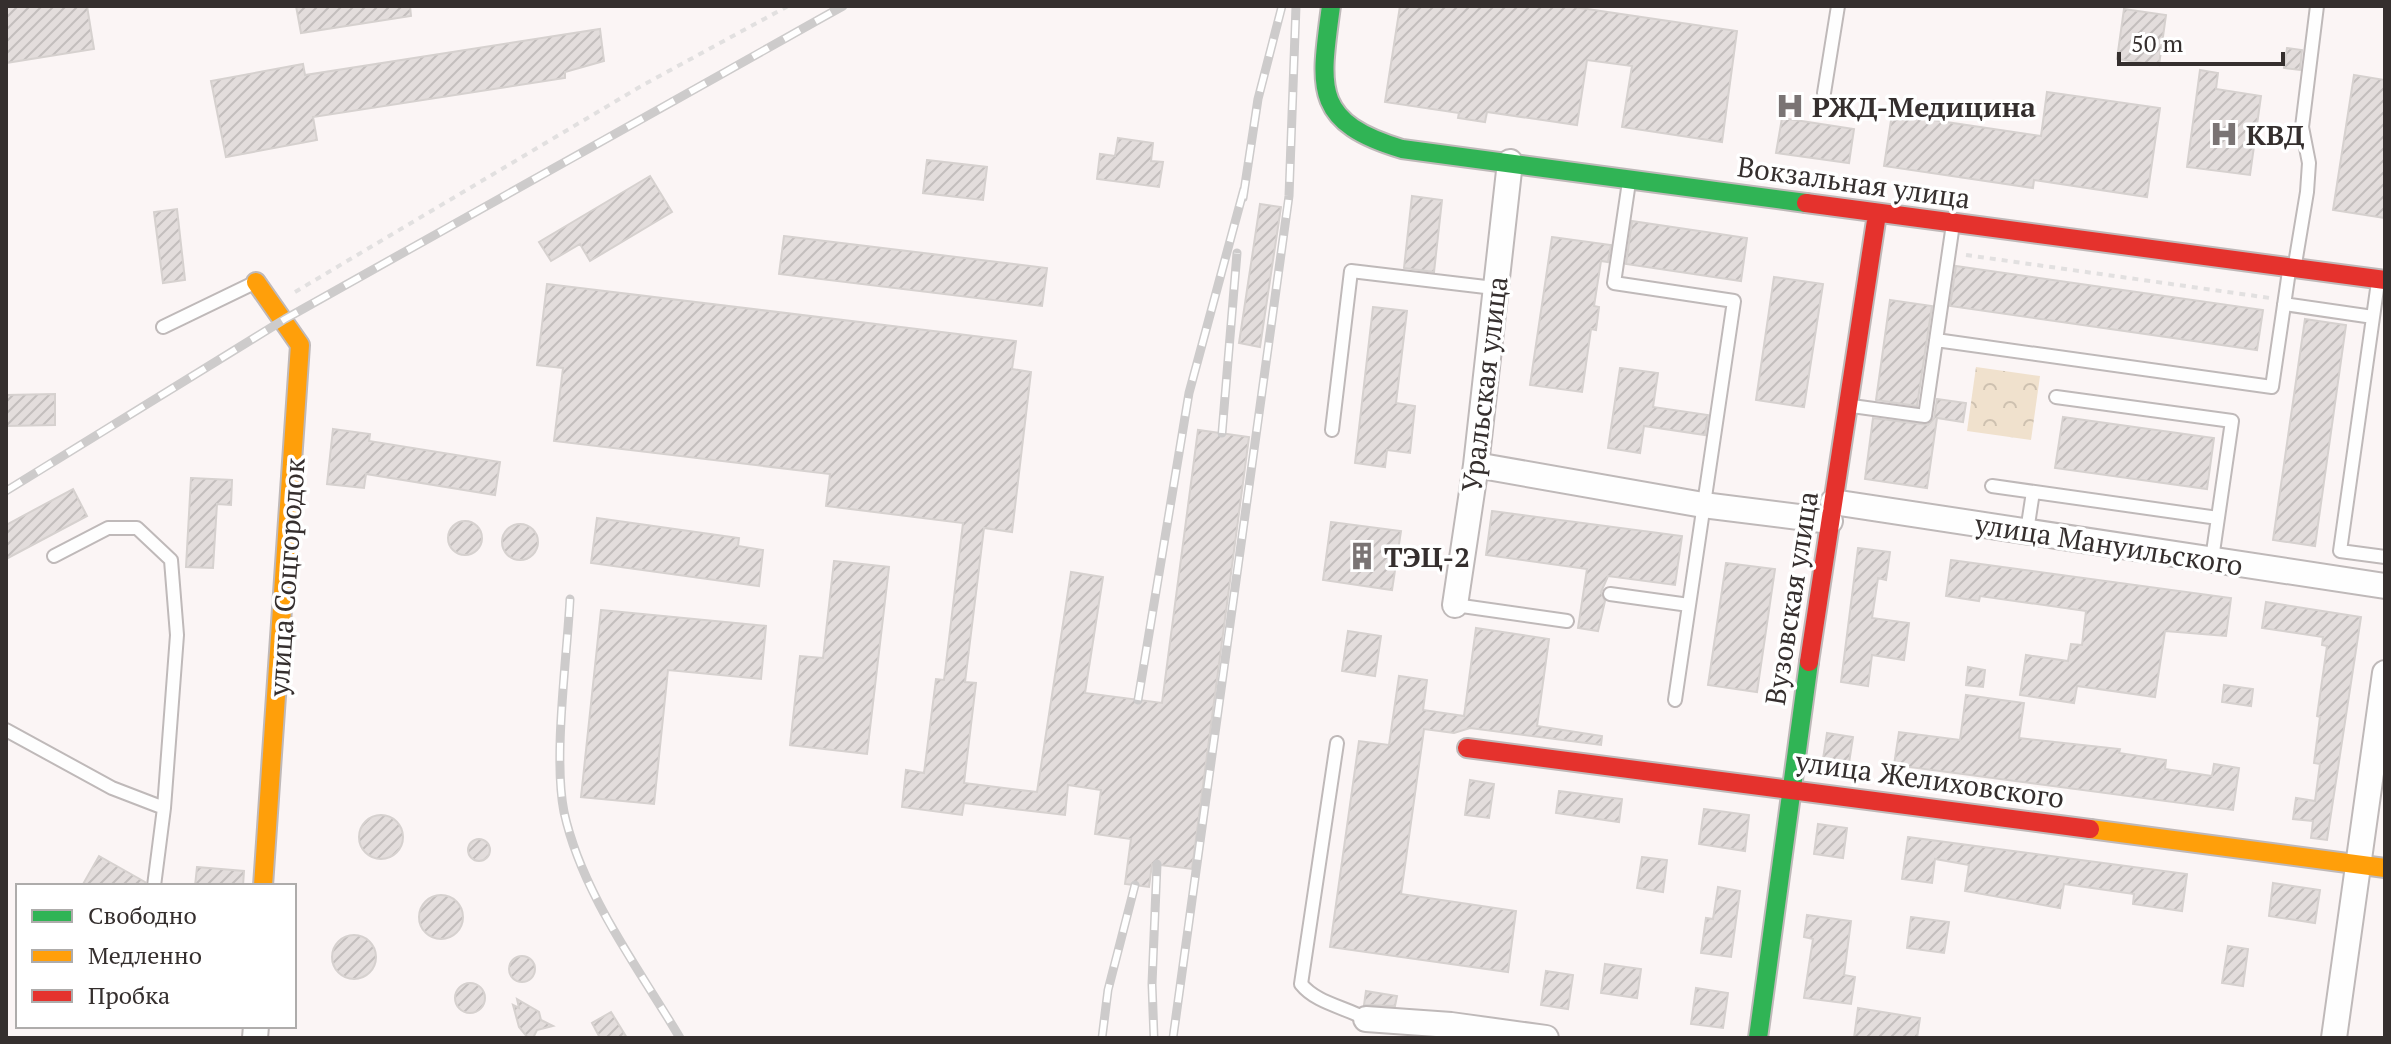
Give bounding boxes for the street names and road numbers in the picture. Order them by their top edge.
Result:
street label: Вокзальная улица [1735,147,1973,217]
street label: Уральская улица [1452,274,1516,494]
street label: улица Соцгородок [259,456,313,698]
street label: Вузовская улица [1756,488,1826,708]
street label: улица Мануильского [1971,504,2246,583]
street label: улица Желиховского [1792,742,2067,816]

